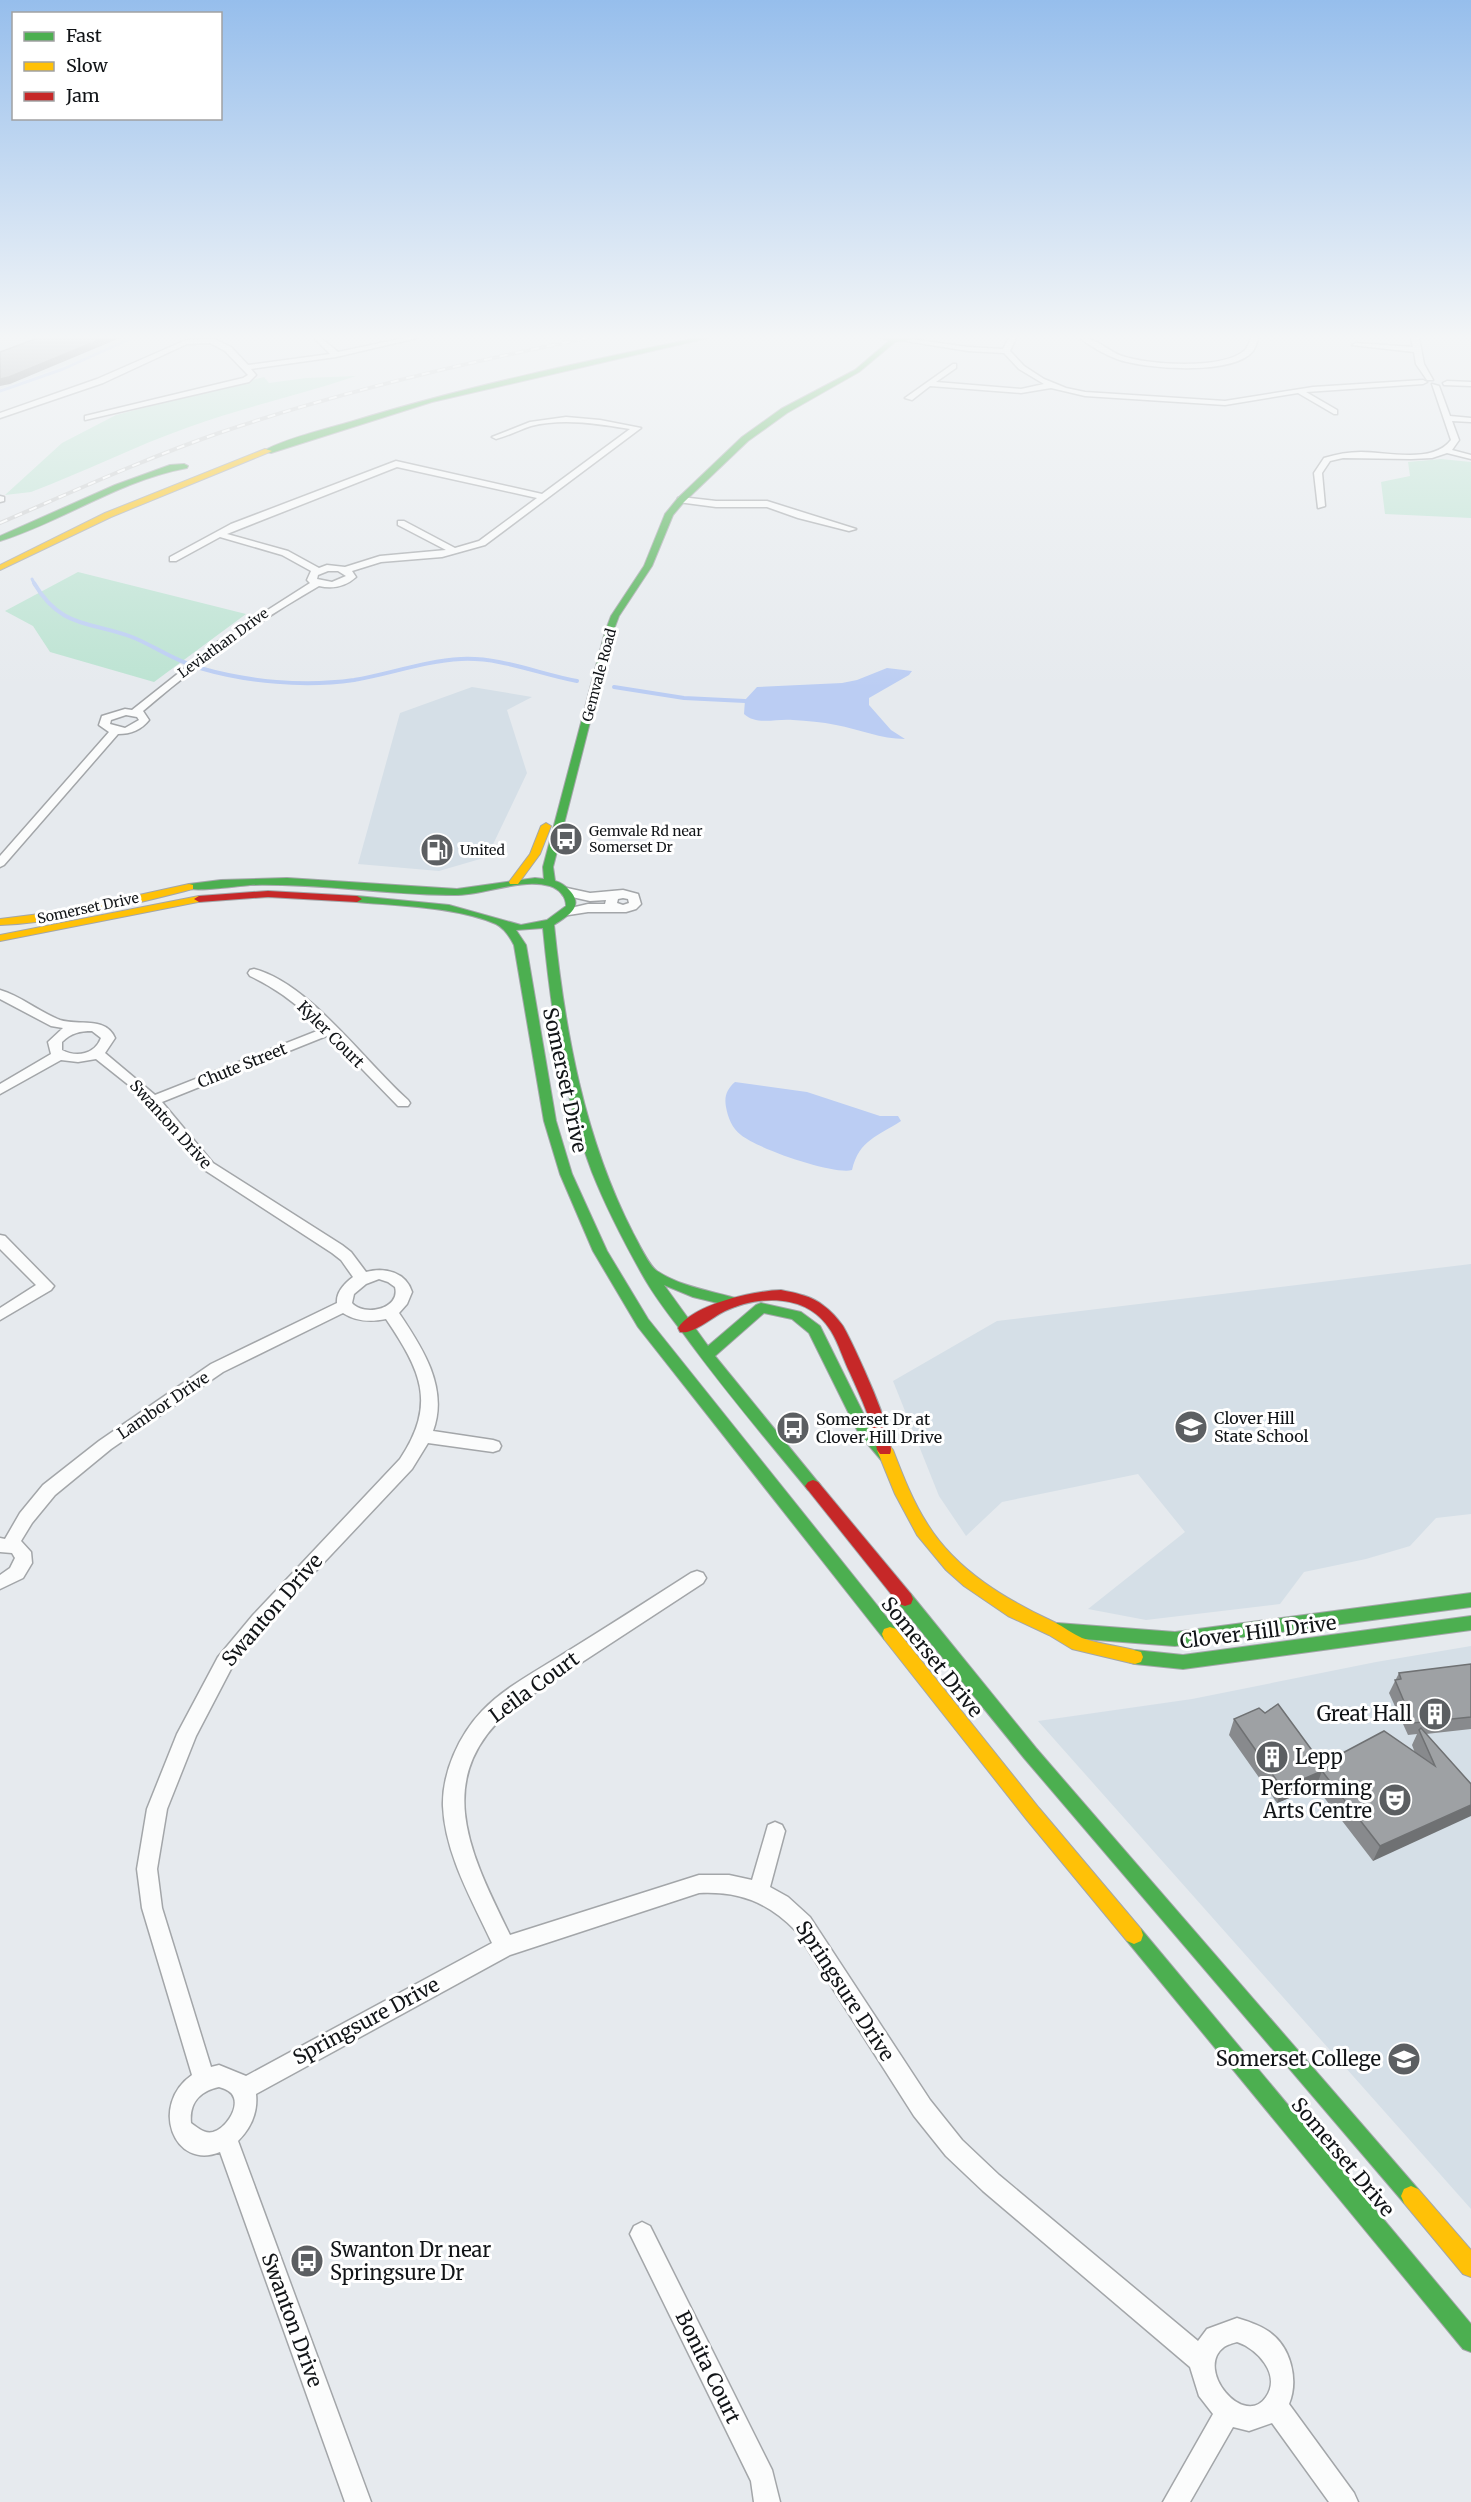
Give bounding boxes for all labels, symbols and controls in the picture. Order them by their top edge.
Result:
legend [12,12,222,120]
text: Fast [66,24,102,47]
text: Slow [66,54,109,77]
text: Jam [65,84,100,107]
street label: Leviathan Drive [174,604,272,682]
street label: Gemvale Road [578,626,620,724]
bus stop icon: Gemvale Rd near Somerset Dr [548,821,584,857]
place label: Gemvale Rd near Somerset Dr [589,822,703,856]
fuel station icon: United [419,832,455,868]
place label: United [460,841,505,859]
street label: Somerset Drive [36,888,140,928]
street label: Kyler Court [293,996,369,1072]
street label: Somerset Drive [538,1005,593,1155]
street label: Chute Street [195,1038,290,1092]
street label: Swanton Drive [126,1075,216,1173]
street label: Lambor Drive [113,1367,213,1443]
place label: Clover Hill State School [1214,1408,1308,1446]
place label: Somerset Dr at Clover Hill Drive [816,1409,942,1447]
school or university icon: Clover Hill State School [1173,1409,1209,1445]
bus stop icon: Somerset Dr at Clover Hill Drive [775,1410,811,1446]
street label: Swanton Drive [216,1548,327,1671]
street label: Somerset Drive [876,1591,989,1722]
street label: Clover Hill Drive [1178,1609,1338,1654]
street label: Leila Court [484,1646,584,1728]
building icon: Great Hall [1417,1696,1453,1732]
place label: Great Hall [1317,1701,1412,1726]
building icon: Lepp [1254,1739,1290,1775]
place label: Lepp [1295,1744,1343,1769]
place label: Performing Arts Centre [1261,1775,1372,1823]
theatre icon: Performing Arts Centre [1377,1782,1413,1818]
street label: Springsure Drive [791,1916,900,2066]
street label: Springsure Drive [288,1971,443,2070]
school or university icon: Somerset College [1386,2041,1422,2077]
place label: Somerset College [1216,2046,1381,2071]
street label: Somerset Drive [1286,2092,1400,2221]
place label: Swanton Dr near Springsure Dr [330,2237,491,2285]
bus stop icon: Swanton Dr near Springsure Dr [289,2243,325,2279]
street label: Swanton Drive [257,2249,328,2390]
street label: Bonita Court [670,2306,747,2427]

